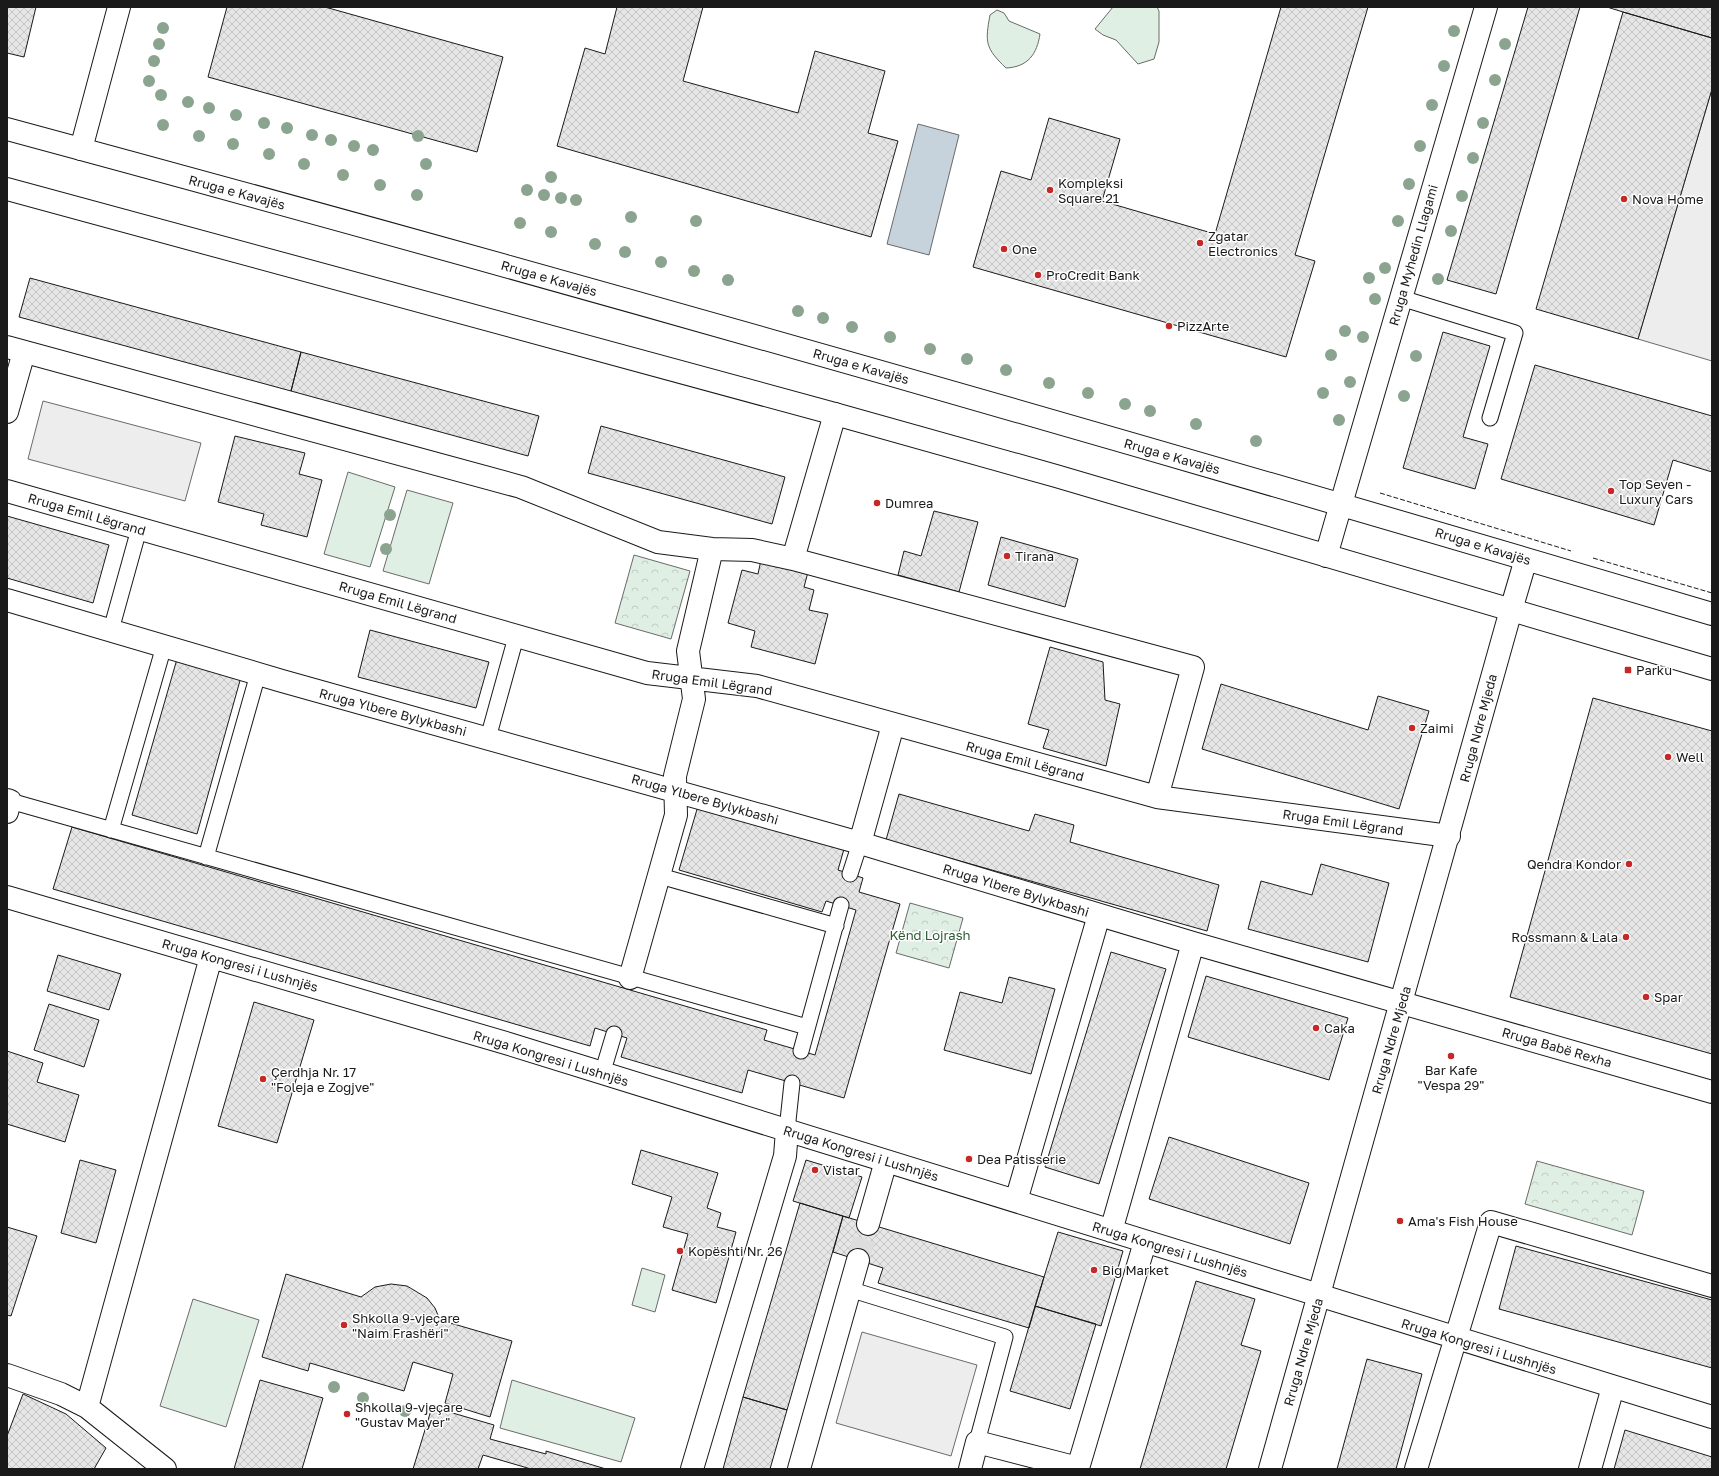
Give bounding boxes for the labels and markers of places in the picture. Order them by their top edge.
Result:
place label: Kompleksi Square 21 [1058,175,1123,206]
marker: Kompleksi Square 21 [1045,185,1055,195]
place label: Nova Home [1632,191,1704,207]
marker: Nova Home [1619,194,1629,204]
place label: Zgatar Electronics [1208,228,1278,259]
marker: Zgatar Electronics [1195,238,1205,248]
place label: One [1012,241,1037,257]
marker: One [999,244,1009,254]
place label: ProCredit Bank [1046,267,1141,283]
marker: ProCredit Bank [1033,270,1043,280]
place label: PizzArte [1177,318,1229,334]
marker: PizzArte [1164,321,1174,331]
place label: Top Seven - Luxury Cars [1619,476,1693,507]
marker: Top Seven - Luxury Cars [1606,486,1616,496]
place label: Dumrea [885,495,933,511]
marker: Dumrea [872,498,882,508]
place label: Tirana [1015,548,1054,564]
marker: Tirana [1002,551,1012,561]
place label: Parku [1636,662,1672,678]
marker: Parku [1623,665,1633,675]
place label: Zaimi [1420,720,1454,736]
marker: Zaimi [1407,723,1417,733]
place label: Well [1676,749,1704,765]
marker: Well [1663,752,1673,762]
place label: Qendra Kondor [1527,856,1621,872]
marker: Qendra Kondor [1624,859,1634,869]
place label: Rossmann & Lala [1511,929,1618,945]
marker: Rossmann & Lala [1621,932,1631,942]
place label: Spar [1654,989,1683,1005]
marker: Spar [1641,992,1651,1002]
place label: Caka [1324,1020,1355,1036]
marker: Caka [1311,1023,1321,1033]
marker: Bar Kafe "Vespa 29" [1446,1051,1456,1061]
place label: Bar Kafe "Vespa 29" [1418,1062,1484,1093]
place label: Çerdhja Nr. 17 "Foleja e Zogjve" [271,1064,374,1095]
marker: Çerdhja Nr. 17 "Foleja e Zogjve" [258,1074,268,1084]
place label: Dea Patisserie [977,1151,1066,1167]
marker: Dea Patisserie [964,1154,974,1164]
place label: Vistar [823,1162,860,1178]
marker: Vistar [810,1165,820,1175]
place label: Ama's Fish House [1408,1213,1518,1229]
marker: Ama's Fish House [1395,1216,1405,1226]
place label: Kopështi Nr. 26 [688,1243,783,1259]
marker: Kopështi Nr. 26 [675,1246,685,1256]
place label: Big Market [1102,1262,1169,1278]
marker: Big Market [1089,1265,1099,1275]
place label: Shkolla 9-vjeçare "Naim Frashëri" [352,1310,460,1341]
marker: Shkolla 9-vjeçare "Naim Frashëri" [339,1320,349,1330]
place label: Shkolla 9-vjeçare "Gustav Mayer" [355,1399,463,1430]
marker: Shkolla 9-vjeçare "Gustav Mayer" [342,1409,352,1419]

